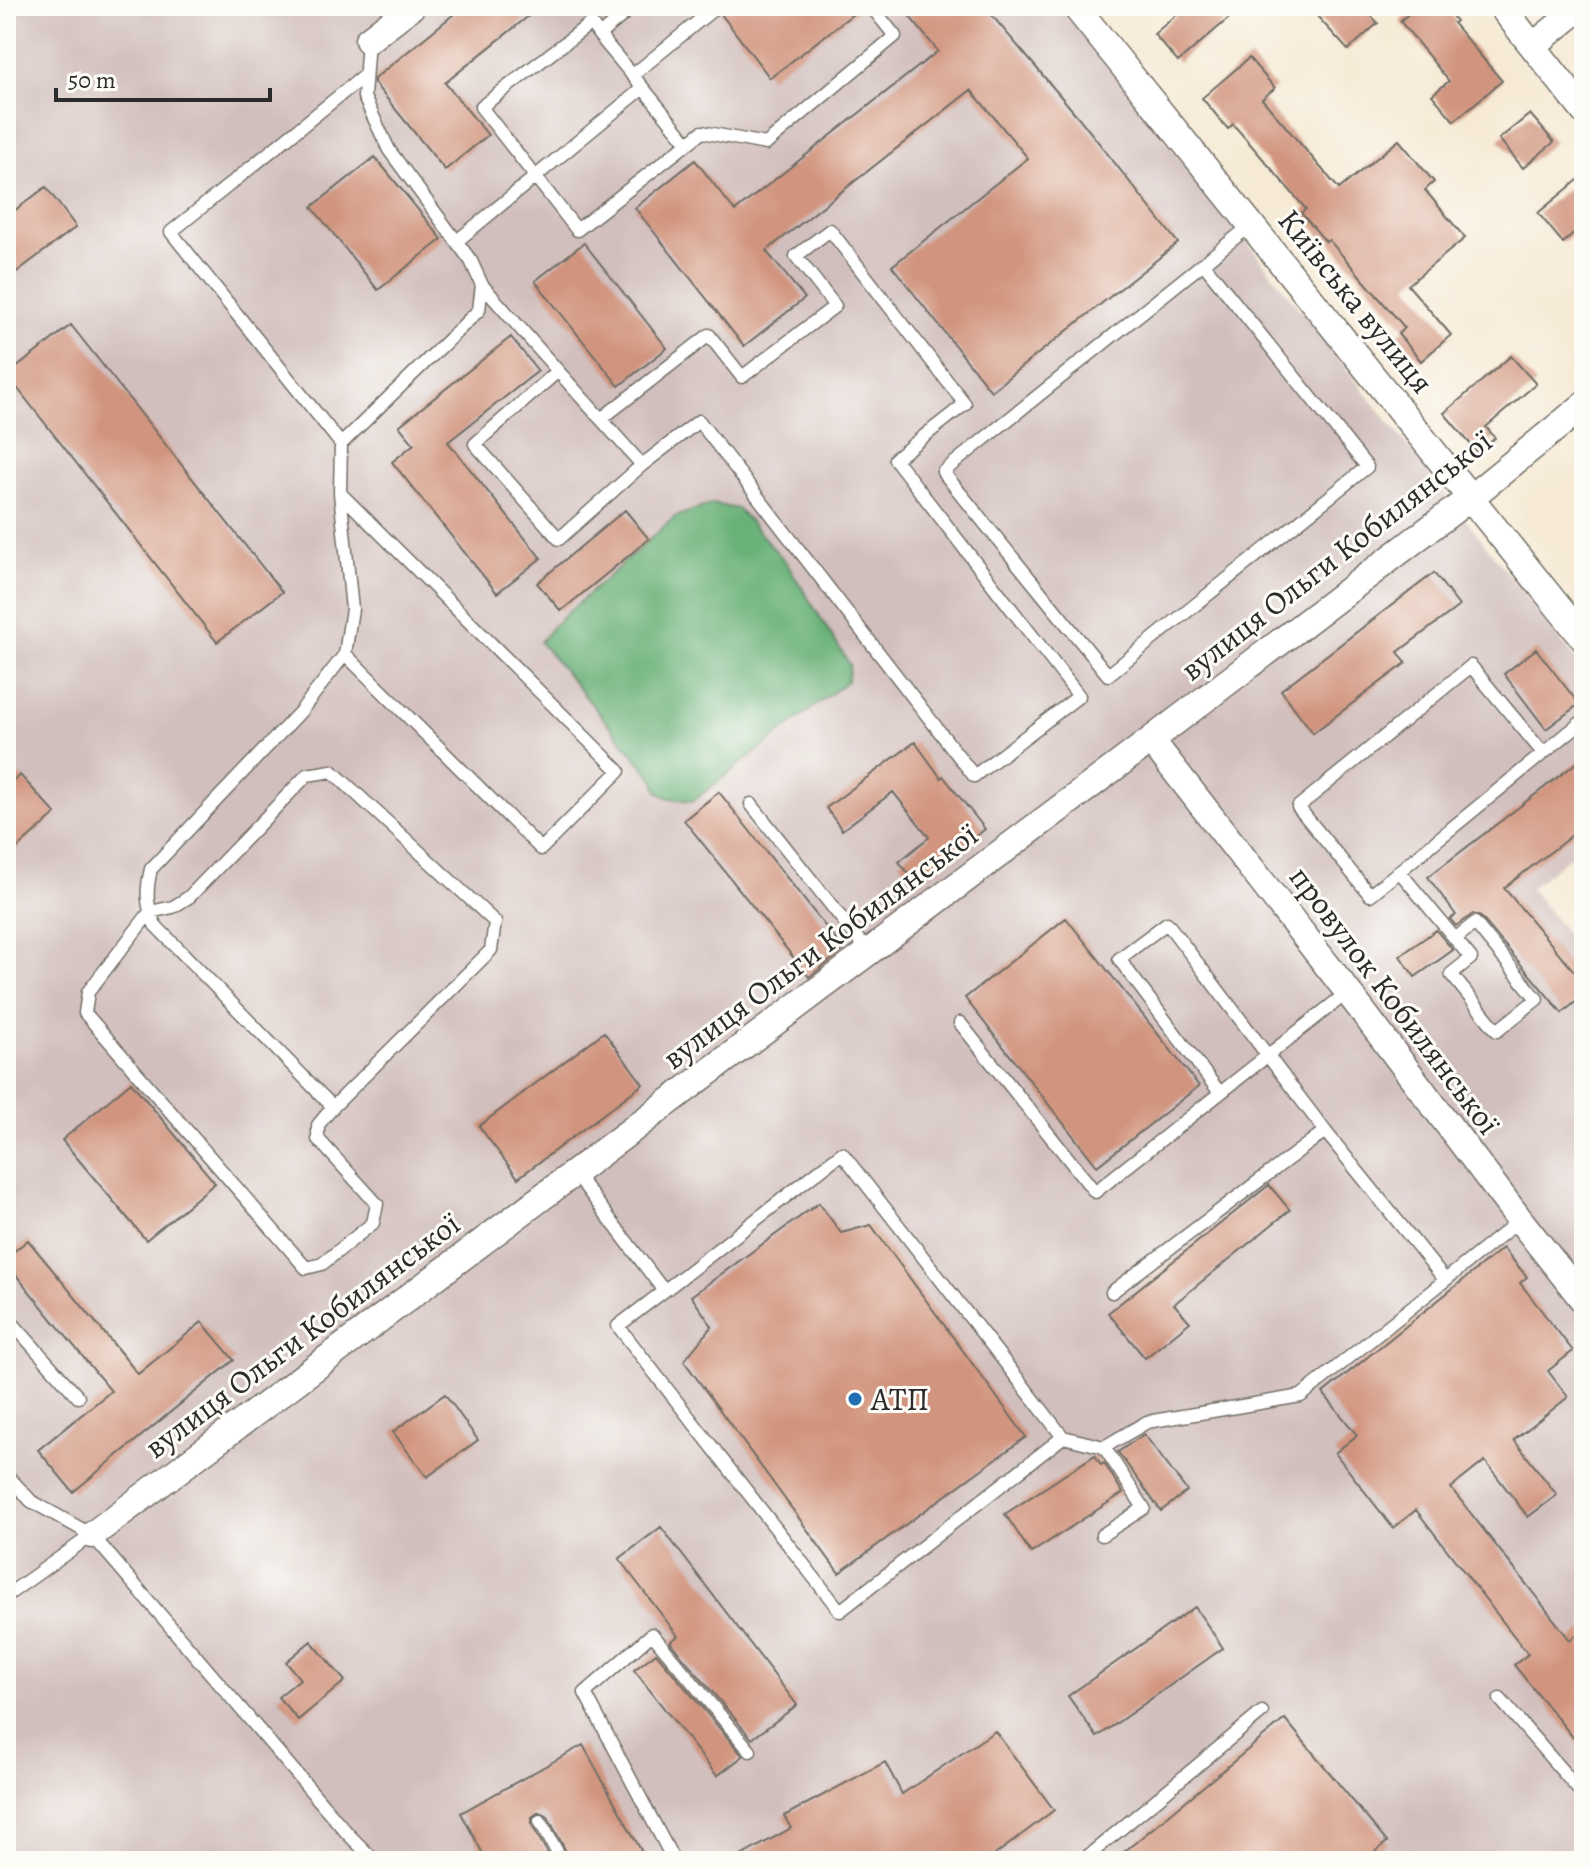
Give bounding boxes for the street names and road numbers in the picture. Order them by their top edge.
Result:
street label: Київська вулиця [1268,199,1444,403]
street label: вулиця Ольги Кобилянської [1171,419,1501,691]
street label: вулиця Ольги Кобилянської [653,813,987,1079]
street label: провулок Кобилянської [1279,857,1511,1143]
street label: вулиця Ольги Кобилянської [135,1202,469,1468]

